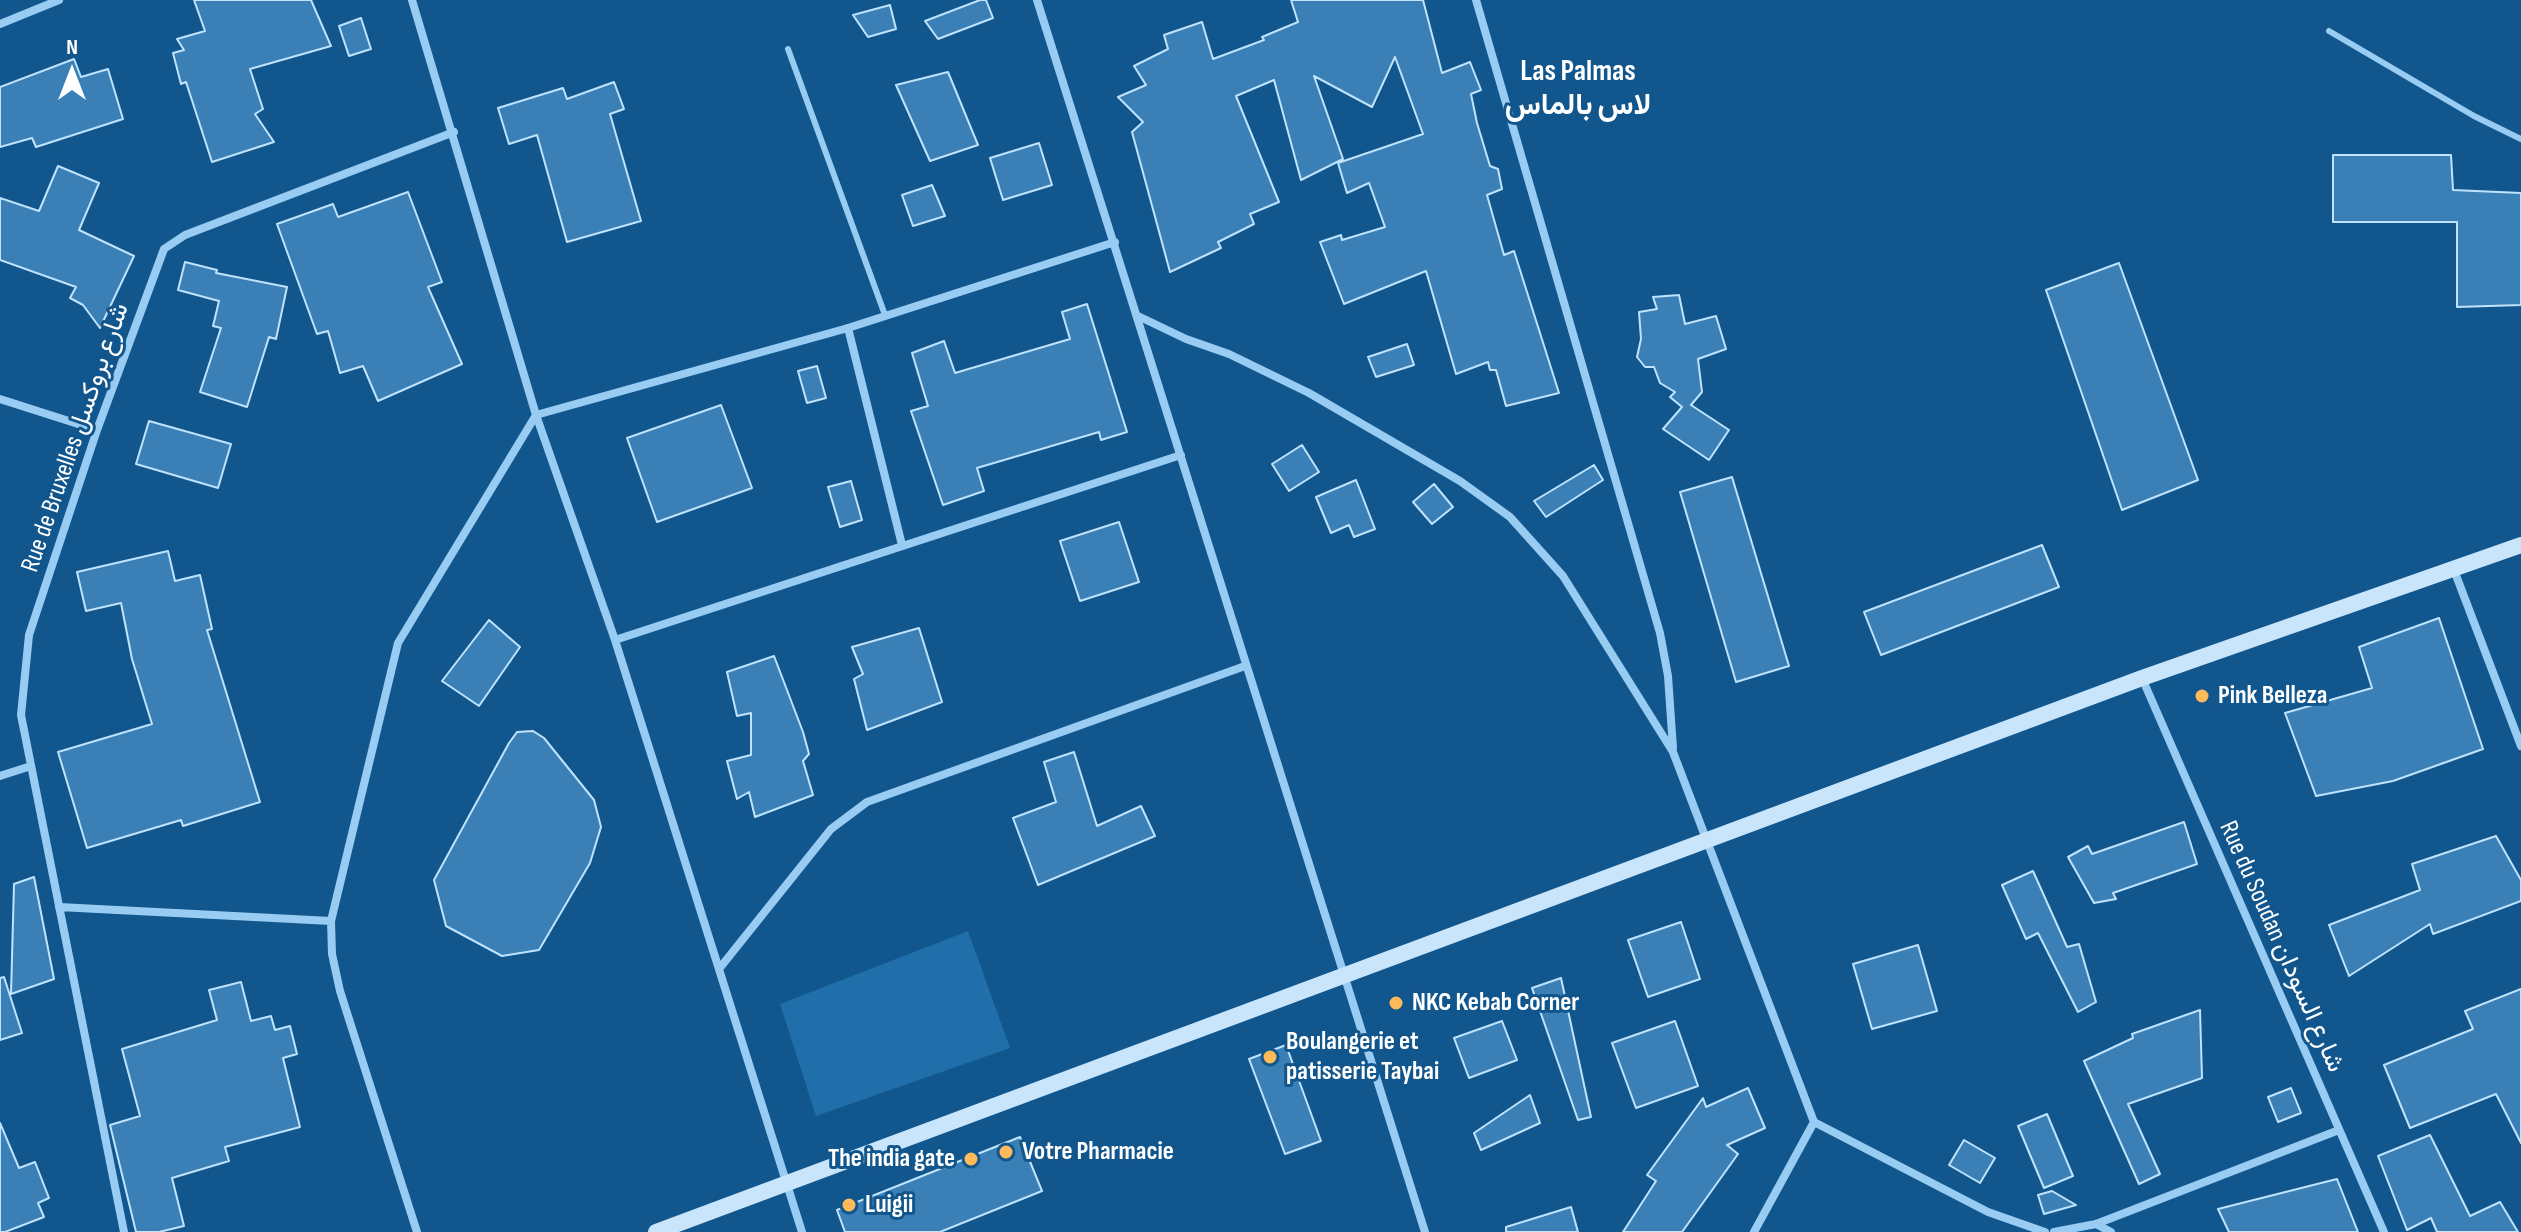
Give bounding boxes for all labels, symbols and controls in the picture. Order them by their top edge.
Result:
north arrow [32,32,112,112]
text: N [66,34,78,61]
district label: Las Palmas لاس بالماس [1505,54,1651,124]
street label: Rue de Bruxelles شارع بروكسل [15,299,137,577]
place label: Pink Belleza [2218,680,2327,712]
marker: Pink Belleza [2193,687,2211,705]
street label: Rue du Soudan شارع السودان [2211,817,2351,1077]
place label: NKC Kebab Corner [1412,987,1579,1019]
marker: NKC Kebab Corner [1387,994,1405,1012]
place label: Boulangerie et patisserie Taybai [1286,1026,1439,1088]
marker: Boulangerie et patisserie Taybai [1261,1048,1279,1066]
place label: Votre Pharmacie [1022,1136,1174,1168]
place label: The india gate [828,1143,955,1175]
marker: Votre Pharmacie [997,1143,1015,1161]
marker: The india gate [962,1150,980,1168]
place label: Luigii [865,1189,913,1221]
marker: Luigii [840,1196,858,1214]

